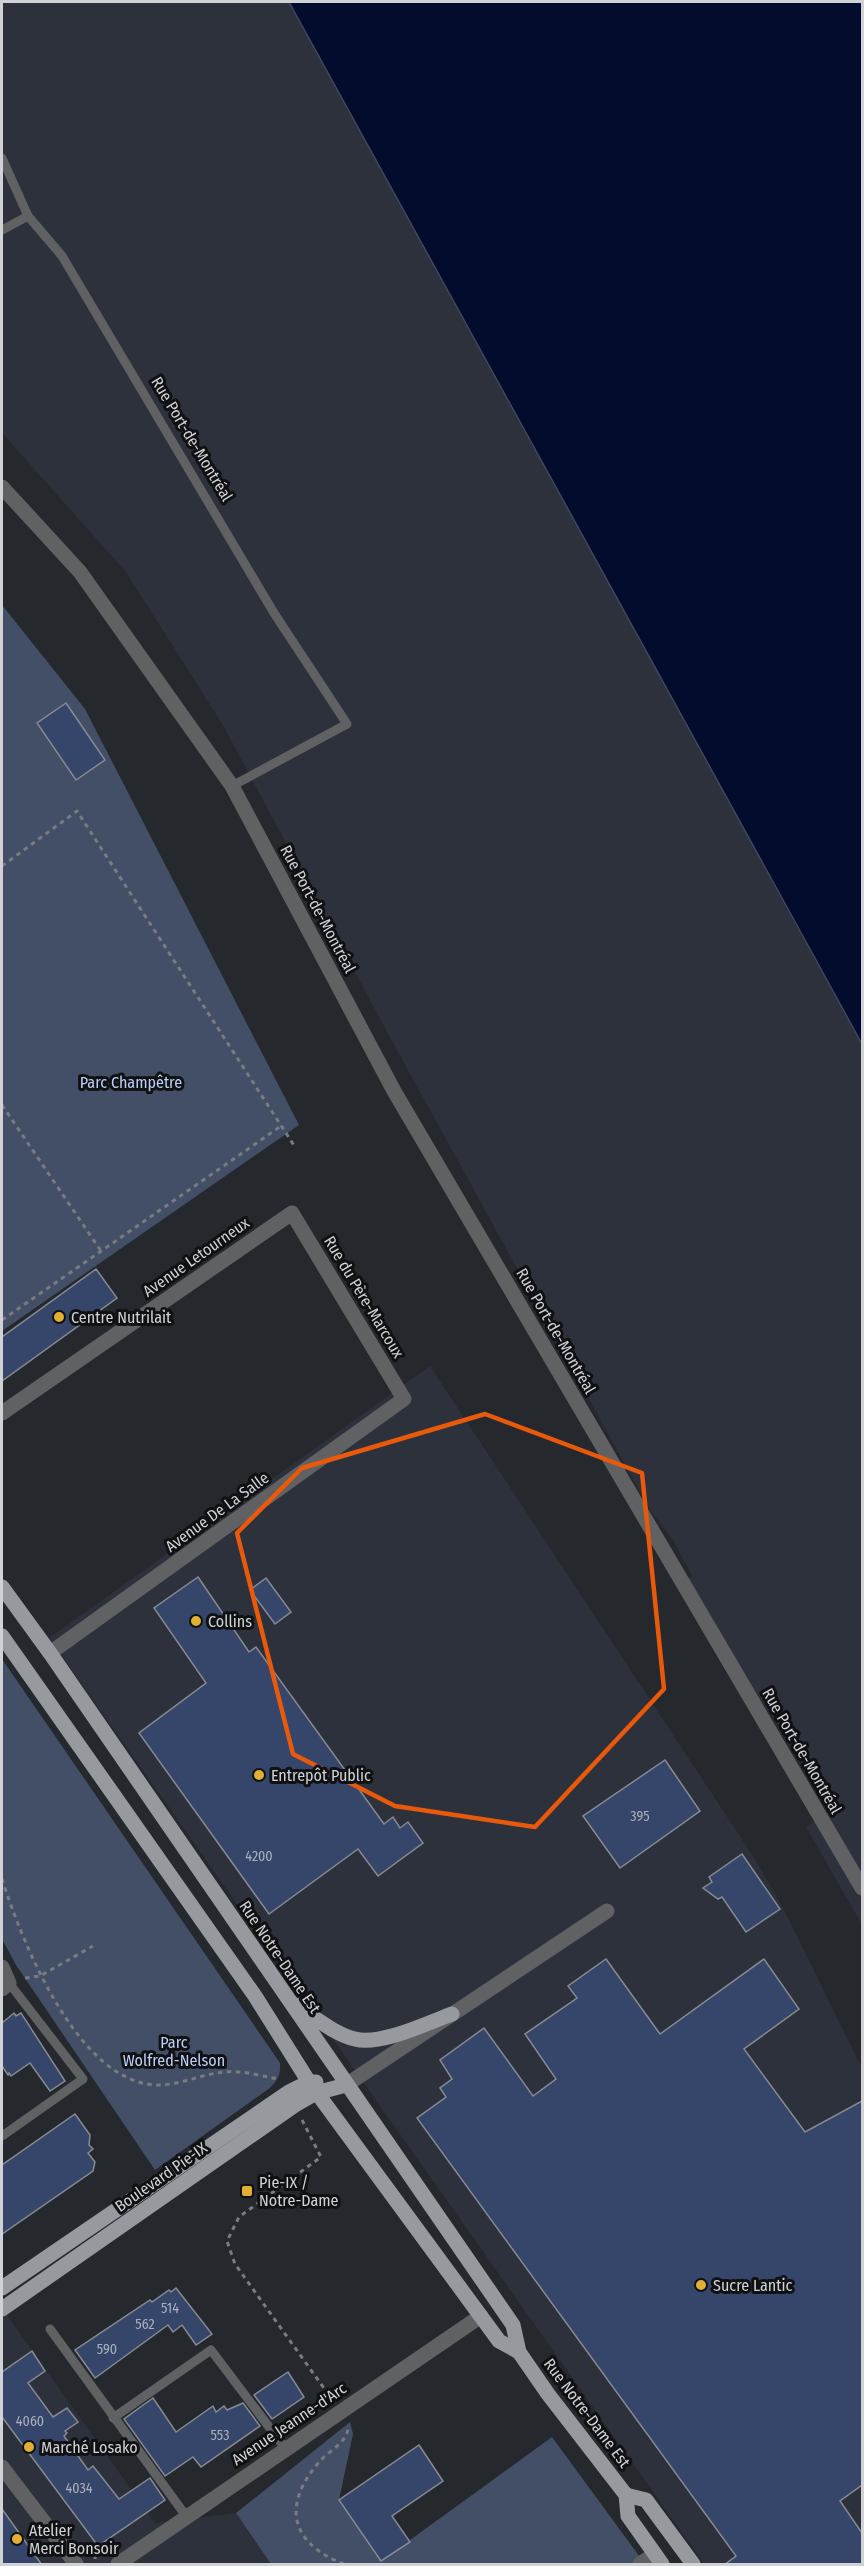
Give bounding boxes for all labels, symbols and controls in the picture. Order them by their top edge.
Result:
street label: Rue Port-de-Montréal [147,373,237,505]
street label: Rue Port-de-Montréal [276,842,360,976]
park label: Parc Champêtre [80,1073,182,1092]
street label: Avenue Letourneux [139,1213,253,1301]
street label: Rue du Père-Marcoux [320,1233,408,1361]
street label: Rue Port-de-Montréal [512,1265,600,1397]
place label: Centre Nutrilait [71,1308,172,1327]
marker: Centre Nutrilait [52,1310,66,1324]
street label: Avenue De La Salle [162,1468,273,1556]
place label: Collins [208,1612,252,1631]
marker: Collins [189,1614,203,1628]
street label: Rue Port-de-Montréal [758,1685,846,1817]
place label: Entrepôt Public [271,1766,371,1785]
marker: Entrepôt Public [252,1768,266,1782]
house number: 395 [630,1808,650,1825]
house number: 4200 [245,1848,273,1865]
street label: Rue Notre-Dame Est [235,1897,325,2017]
park label: Parc Wolfred-Nelson [123,2033,225,2070]
street label: Boulevard Pie-IX [111,2138,211,2216]
place label: Pie-IX / Notre-Dame [259,2173,339,2210]
marker: Pie-IX / Notre-Dame [240,2184,254,2198]
place label: Sucre Lantic [713,2276,792,2295]
marker: Sucre Lantic [694,2278,708,2292]
house number: 514 [161,2300,179,2317]
house number: 562 [135,2316,155,2333]
house number: 590 [97,2341,117,2358]
street label: Rue Notre-Dame Est [540,2355,635,2472]
street label: Avenue Jeanne-d'Arc [228,2379,350,2469]
house number: 4060 [16,2413,44,2430]
house number: 553 [211,2427,230,2444]
place label: Marché Losako [41,2438,138,2457]
marker: Marché Losako [22,2440,36,2454]
house number: 4034 [66,2480,93,2497]
place label: Atelier Merci Bonsoir [29,2521,119,2558]
marker: Atelier Merci Bonsoir [10,2532,24,2546]

